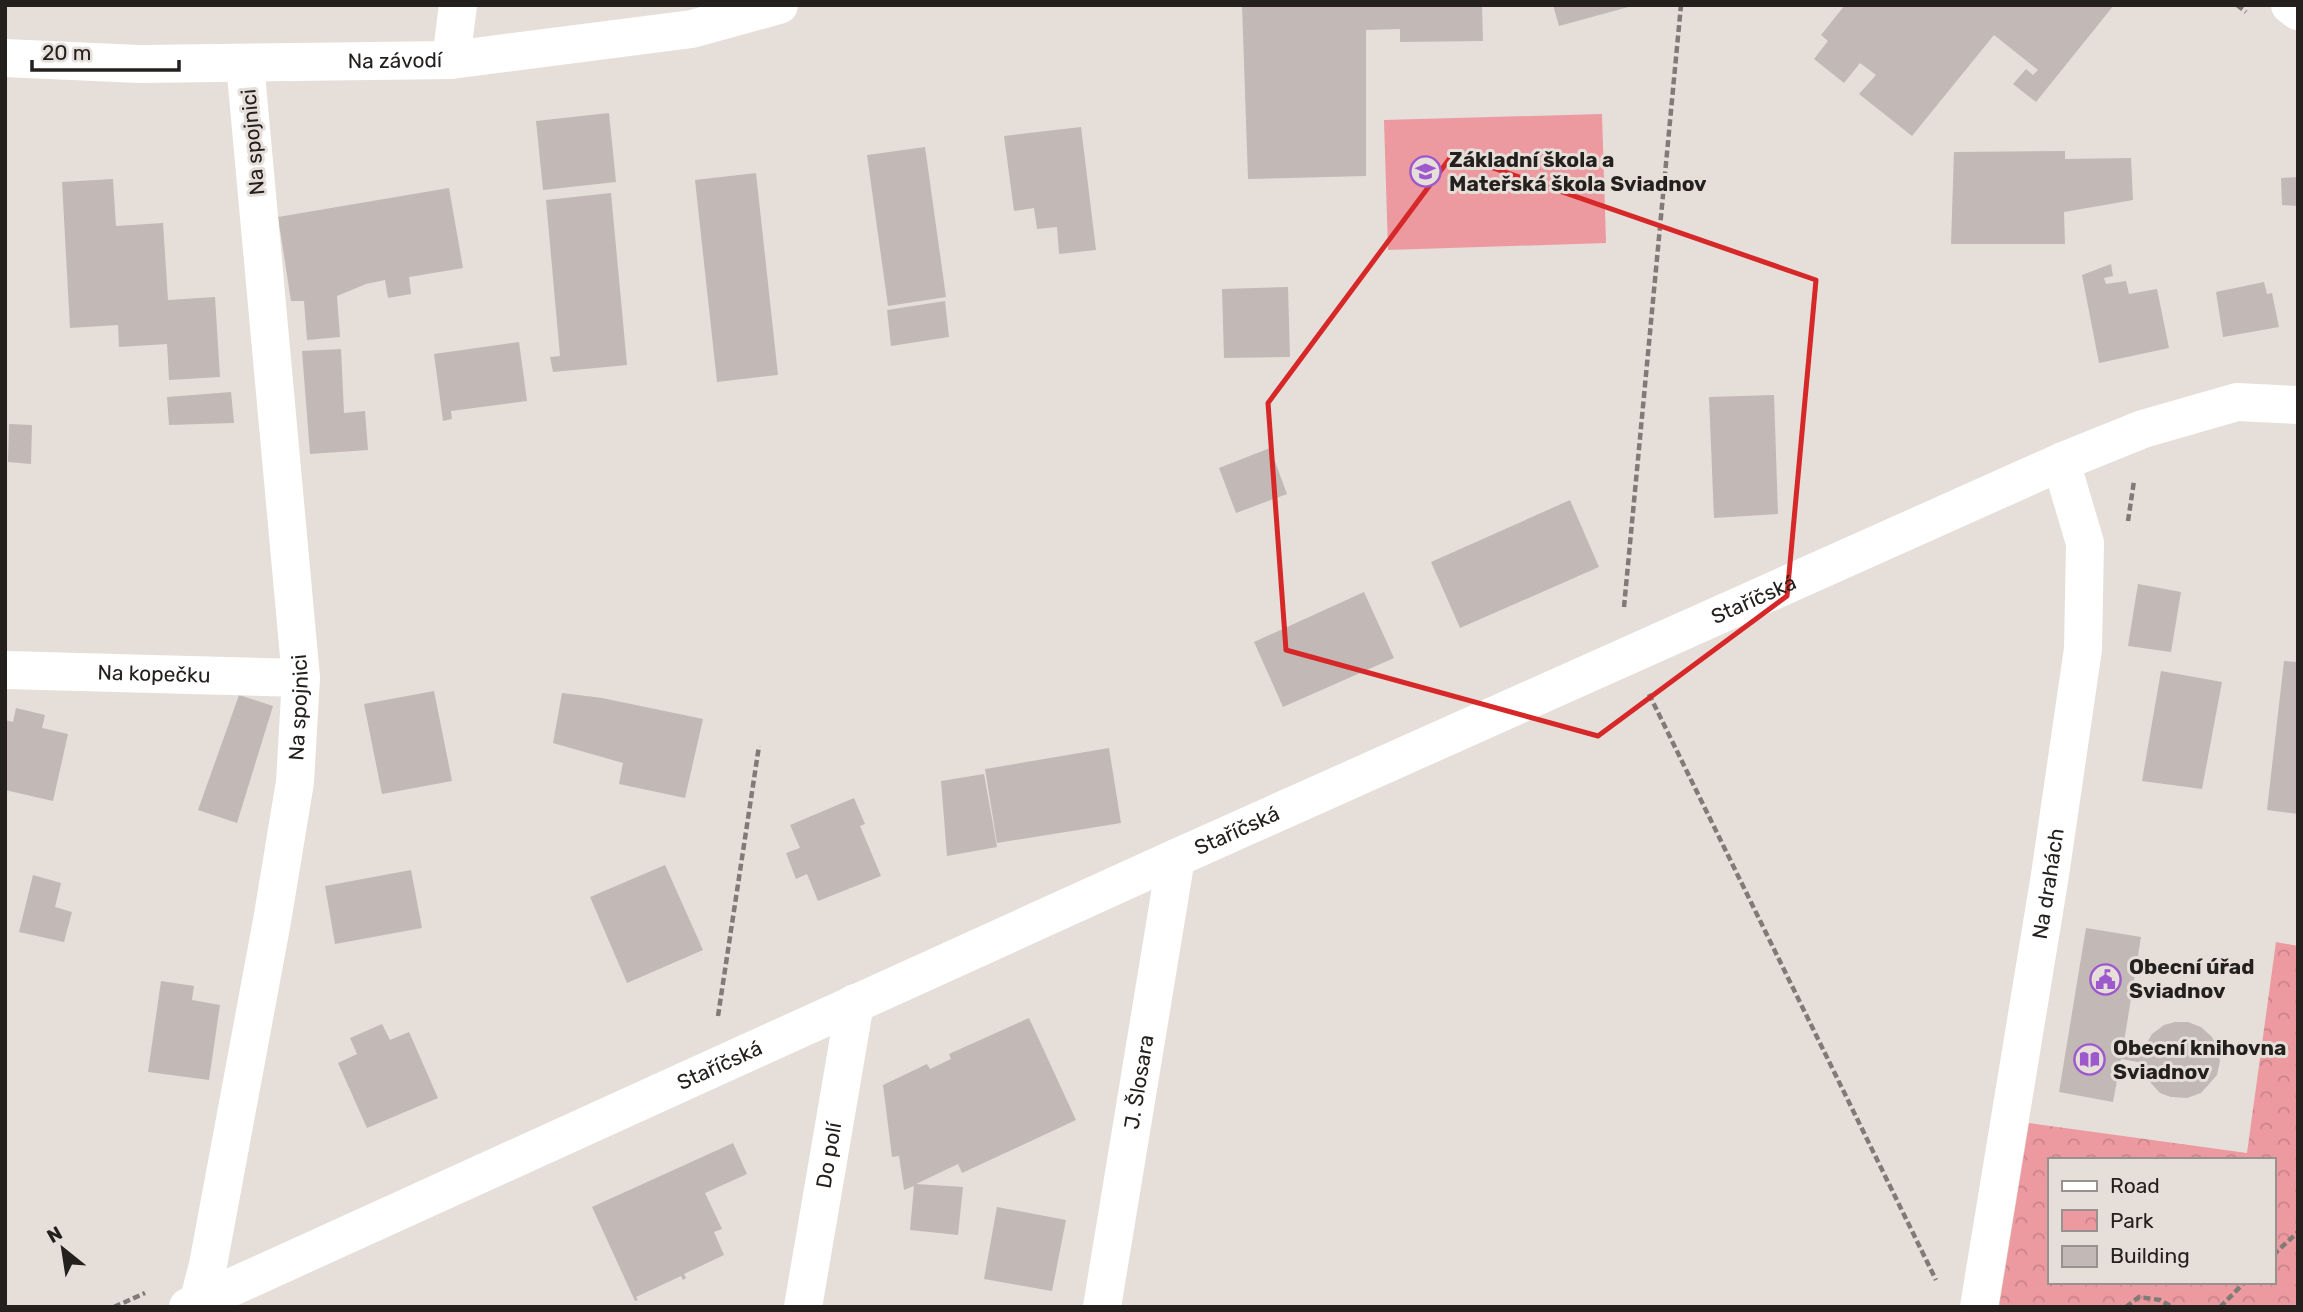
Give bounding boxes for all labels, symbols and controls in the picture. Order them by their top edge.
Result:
scale bar [32,28,178,72]
text: 20 m [42,40,91,65]
street label: Na závodí [348,47,443,73]
street label: Na spojnici [235,88,270,196]
place label: Základní škola a Mateřská škola Sviadnov [1449,147,1707,196]
school or university icon: Základní škola a Mateřská škola Sviadnov [1409,155,1443,189]
street label: Staříčská [1707,569,1800,629]
street label: Na spojnici [283,653,313,761]
street label: Na kopečku [97,660,211,688]
street label: Staříčská [1190,800,1283,860]
street label: Na drahách [2027,826,2069,941]
place label: Obecní úřad Sviadnov [2129,954,2255,1003]
public building icon: Obecní úřad Sviadnov [2089,962,2123,996]
street label: J. Šlosara [1119,1033,1159,1131]
street label: Staříčská [673,1035,766,1095]
place label: Obecní knihovna Sviadnov [2113,1035,2286,1084]
library icon: Obecní knihovna Sviadnov [2073,1043,2107,1077]
street label: Do polí [811,1119,847,1190]
legend [2048,1158,2275,1284]
text: Road [2110,1173,2160,1198]
text: Park [2110,1208,2154,1233]
north arrow [28,1214,98,1284]
text: N [43,1221,66,1248]
text: Building [2110,1243,2190,1268]

